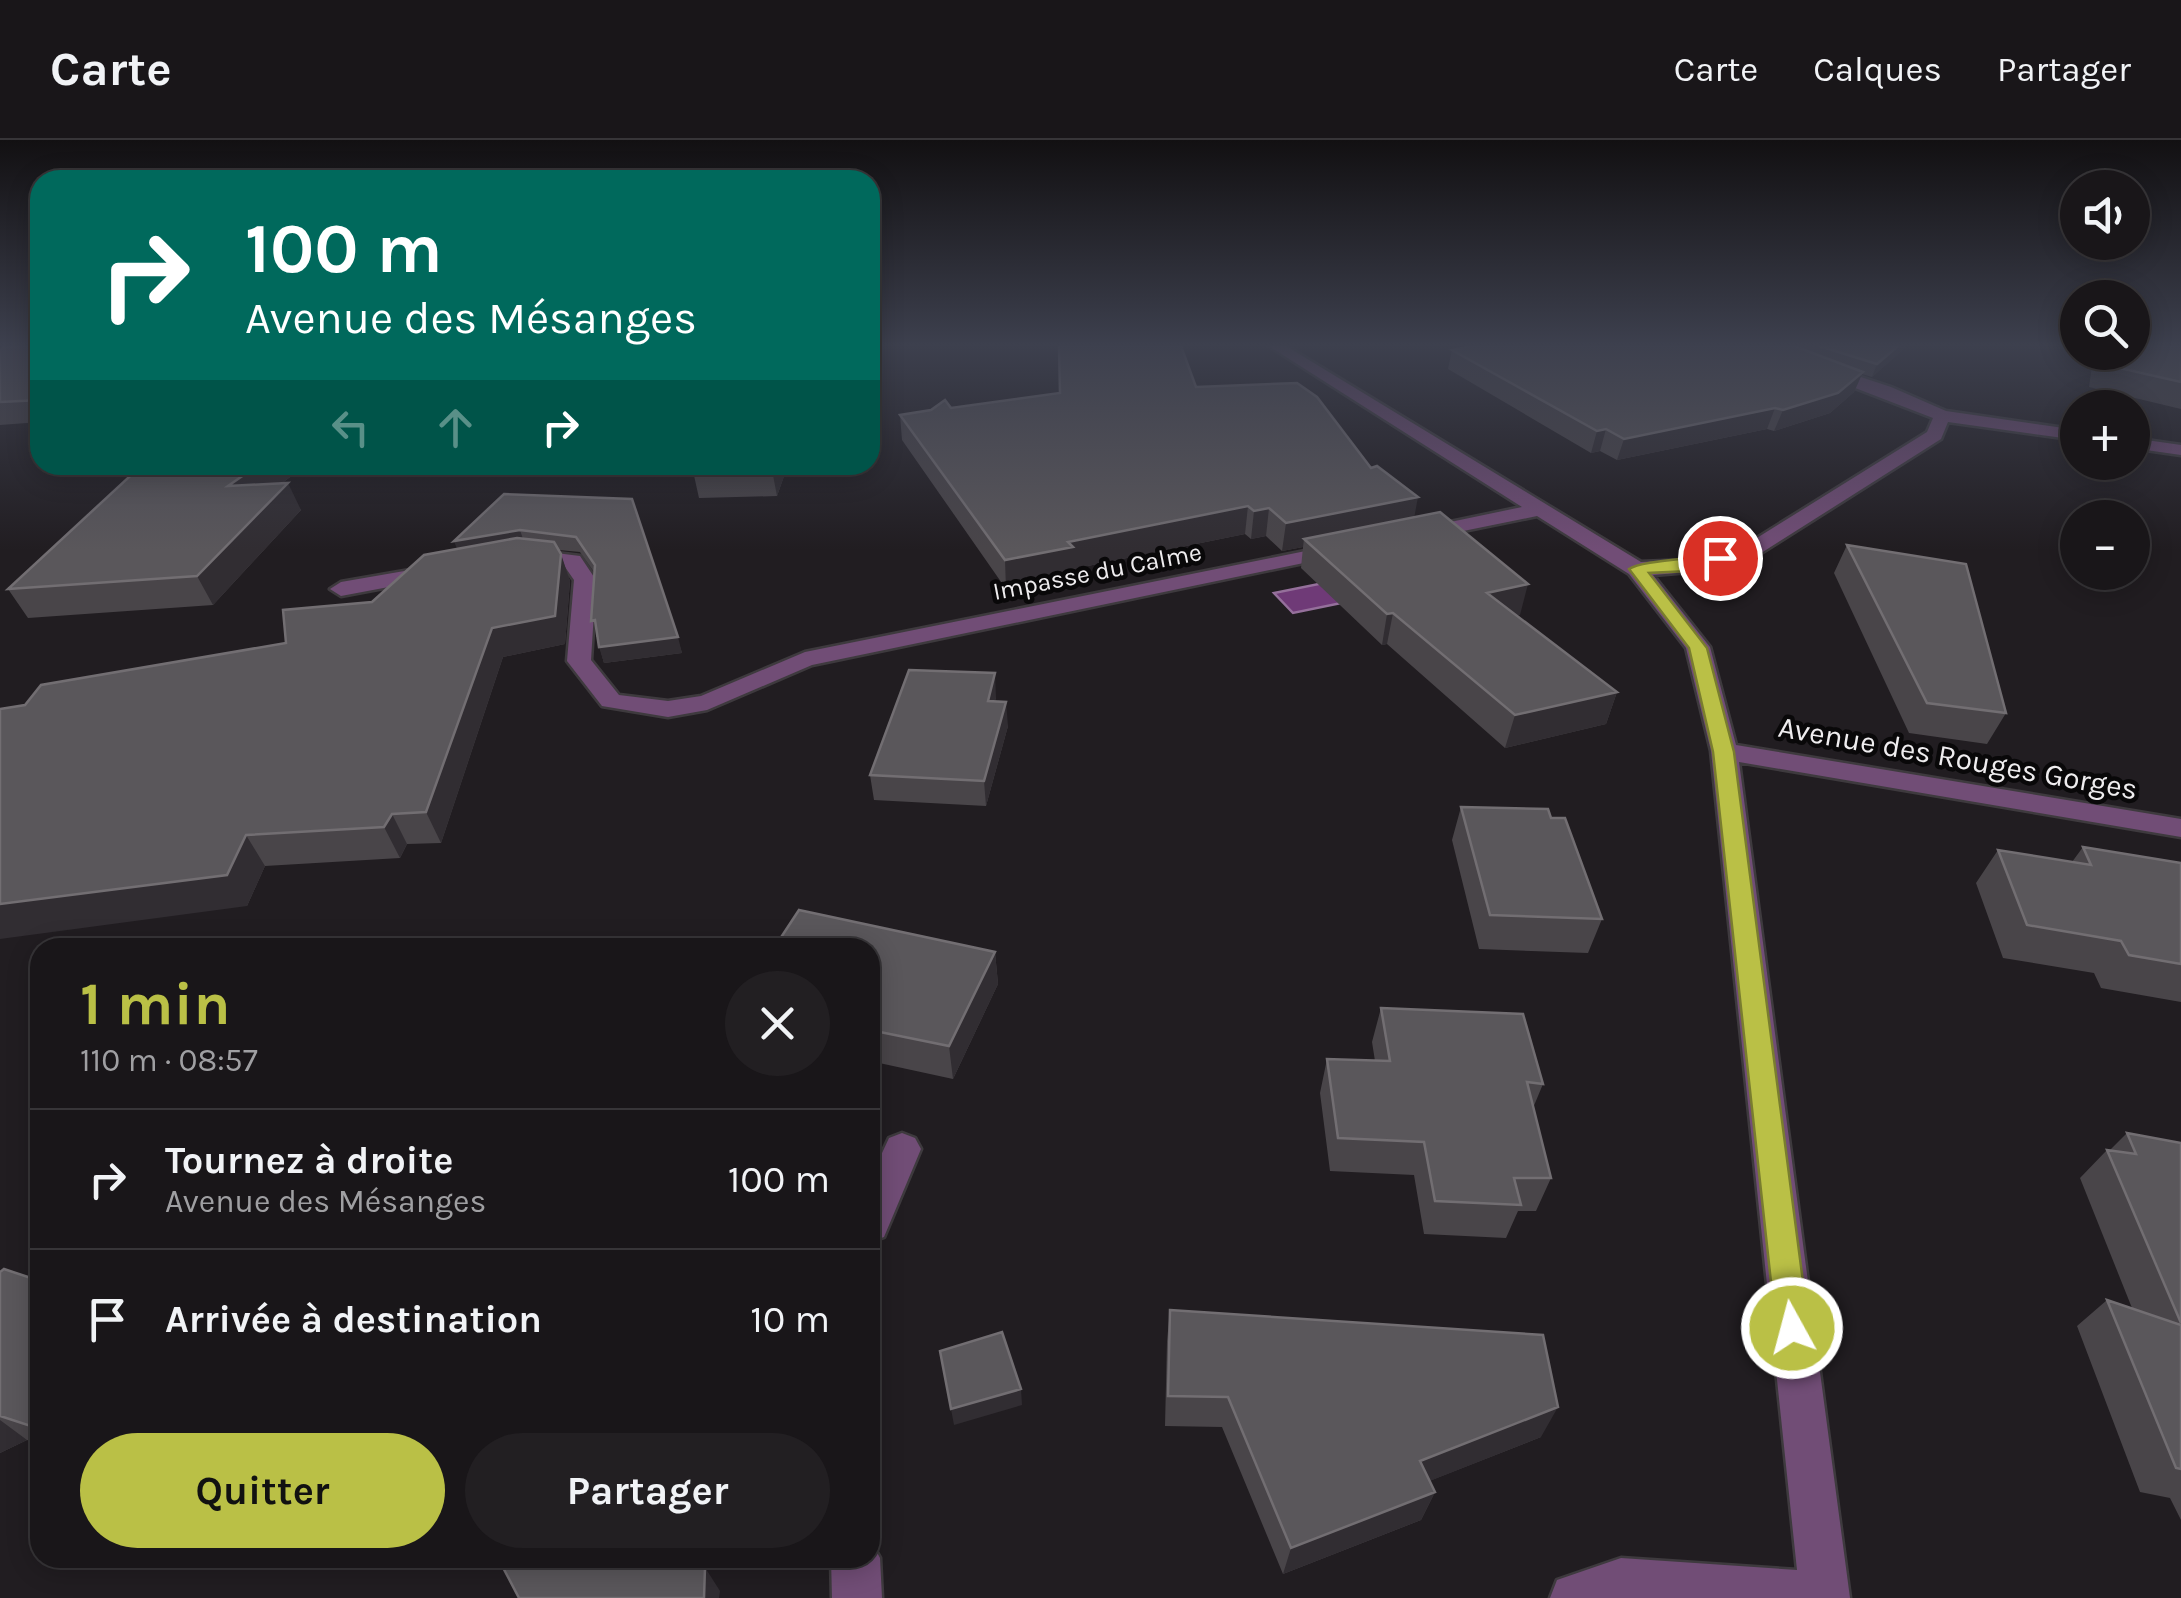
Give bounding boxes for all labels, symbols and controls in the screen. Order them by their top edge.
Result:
text: Carte [50,41,172,97]
text: Carte [1674,49,1758,90]
text: Calques [1813,49,1942,90]
text: Partager [1997,49,2131,90]
map controls [2060,170,2150,590]
button: sound [2060,170,2150,260]
text: 100 m [245,208,443,290]
icon: right [80,210,210,340]
button: search [2060,280,2150,370]
text: Avenue des Mésanges [245,292,697,344]
button: + [2060,390,2150,480]
icon: left [323,400,378,455]
icon: ahead [428,400,483,455]
icon: right [533,400,588,455]
button: − [2060,500,2150,590]
pin [1678,516,1763,601]
icon: arrive [1693,531,1748,586]
street label: Impasse du Calme [990,537,1204,606]
street label: Avenue des Rouges Gorges [1776,709,2140,807]
text: 1 min [80,969,231,1039]
button: close [725,971,830,1076]
text: 110 m · 08:57 [80,1042,258,1079]
text: Tournez à droite [165,1138,453,1183]
icon: right [80,1152,135,1207]
text: 100 m [728,1157,830,1202]
text: Avenue des Mésanges [165,1183,486,1220]
position arrow [1740,1276,1844,1380]
icon: arrive [80,1292,135,1347]
text: Arrivée à destination [165,1297,542,1342]
text: 10 m [750,1297,830,1342]
button: Quitter [80,1433,445,1548]
button: Partager [465,1433,830,1548]

